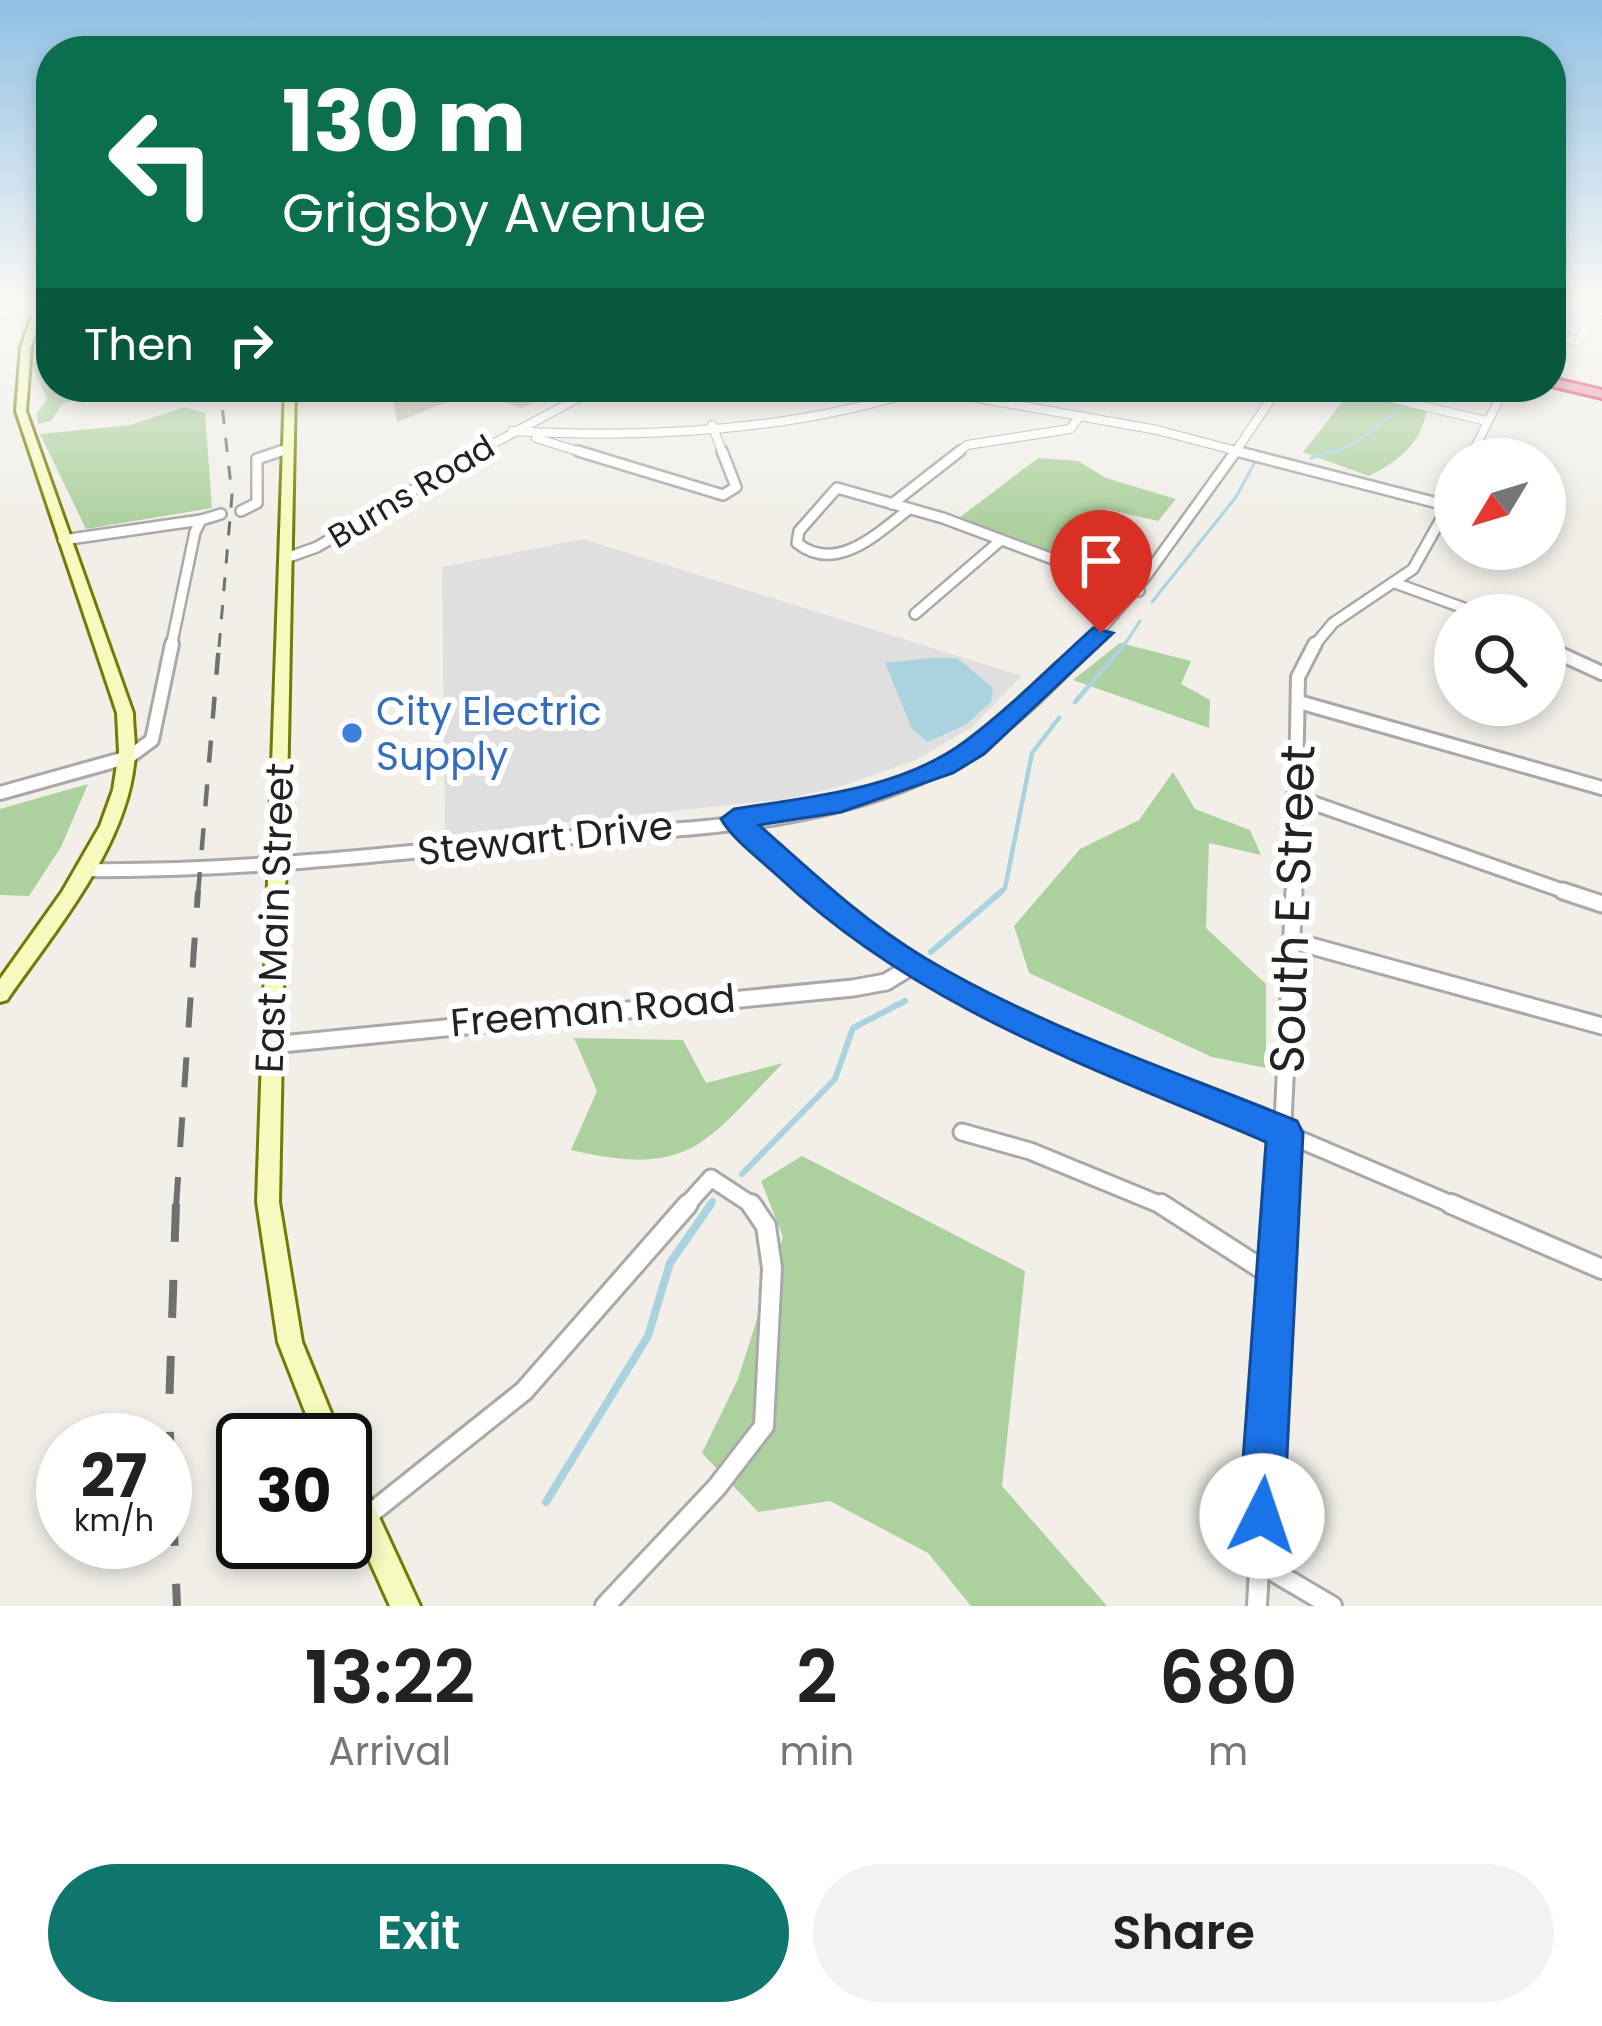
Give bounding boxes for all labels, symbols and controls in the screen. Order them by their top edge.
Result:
text: 130 m [282,63,526,180]
icon: left [84,84,240,240]
text: Grigsby Avenue [282,175,706,251]
icon: right [218,312,284,378]
text: Then [84,313,194,376]
street label: Burns Road [319,423,503,560]
north arrow [1434,438,1566,570]
map controls [1434,438,1566,726]
pin [1050,510,1152,633]
icon: arrive [1068,528,1134,594]
button: search [1434,594,1566,726]
place label: City Electric Supply [376,684,602,784]
marker: City Electric Supply [339,720,365,746]
street label: South E Street [1253,744,1332,1074]
street label: East Main Street [242,762,307,1074]
street label: Stewart Drive [415,798,675,879]
street label: Freeman Road [448,971,738,1050]
speed limit sign: 30 [216,1413,372,1569]
text: 27 [81,1434,147,1518]
position arrow [1199,1453,1325,1579]
text: km/h [74,1499,154,1542]
text: 13:22 [304,1627,475,1728]
text: 2 [796,1627,838,1728]
text: 680 [1159,1627,1298,1728]
text: Arrival [328,1724,451,1779]
text: min [780,1724,854,1779]
text: m [1208,1724,1248,1779]
button: Exit [48,1864,789,2002]
button: Share [813,1864,1554,2002]

